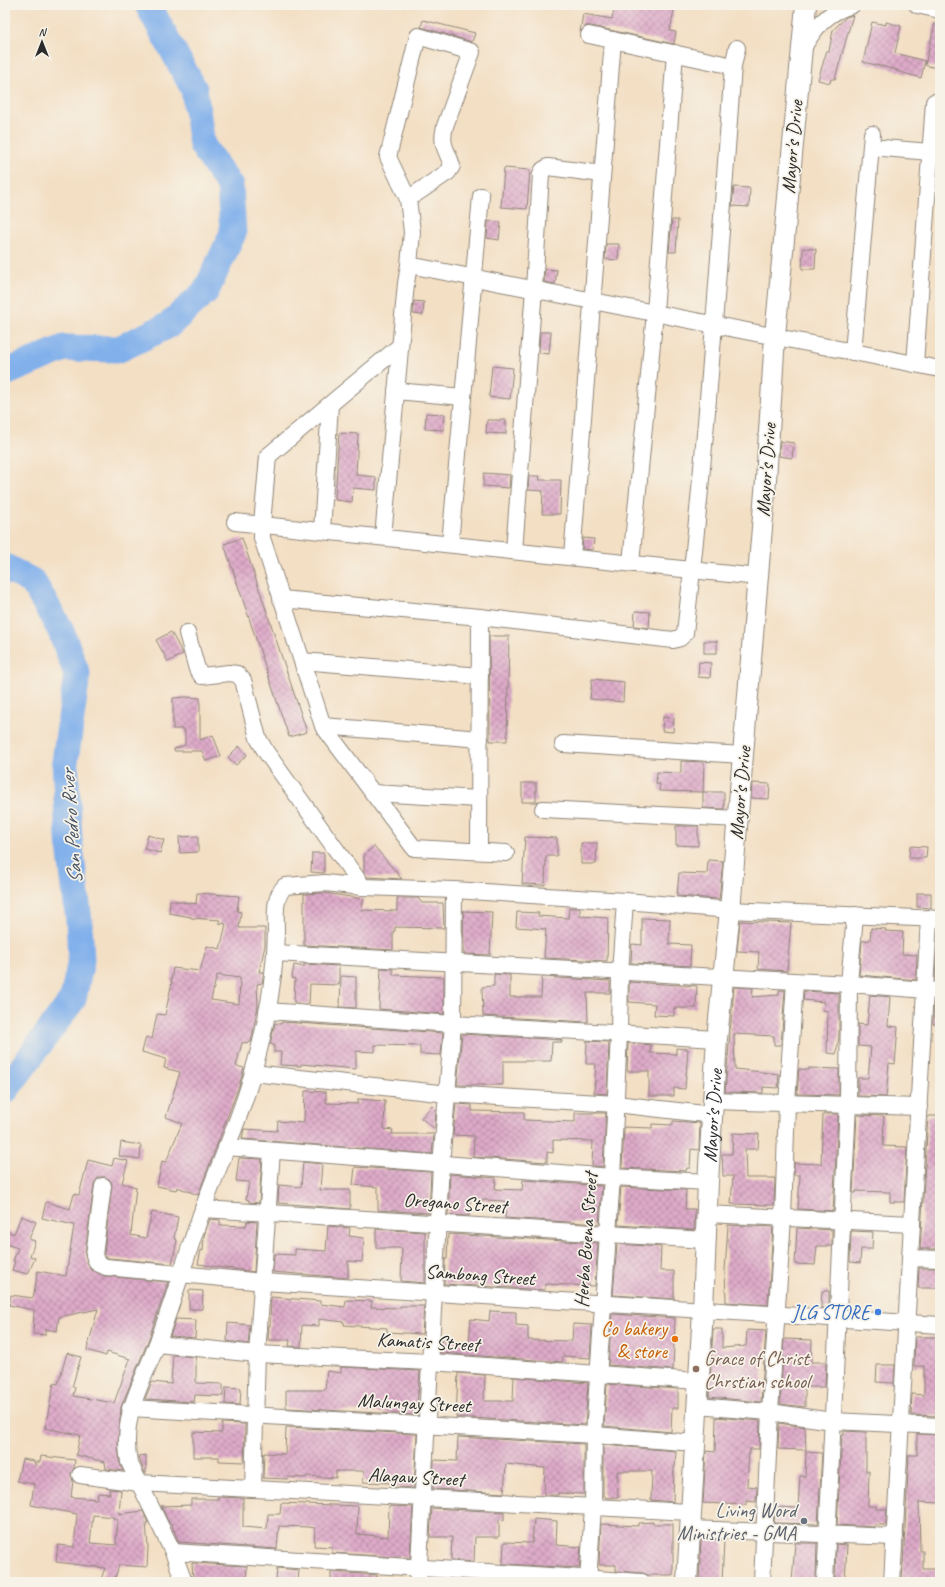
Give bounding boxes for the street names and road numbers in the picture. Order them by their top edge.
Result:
street label: Mayor's Drive [775,98,809,195]
street label: Mayor's Drive [750,421,782,517]
street label: Mayor's Drive [723,744,757,841]
street label: Mayor's Drive [697,1067,728,1163]
street label: Herba Buena Street [569,1168,603,1308]
street label: Oregano Street [403,1187,511,1219]
street label: Sambong Street [425,1259,538,1291]
street label: Kamatis Street [376,1327,483,1357]
street label: Malungay Street [357,1388,473,1419]
street label: Alagaw Street [367,1462,468,1492]

